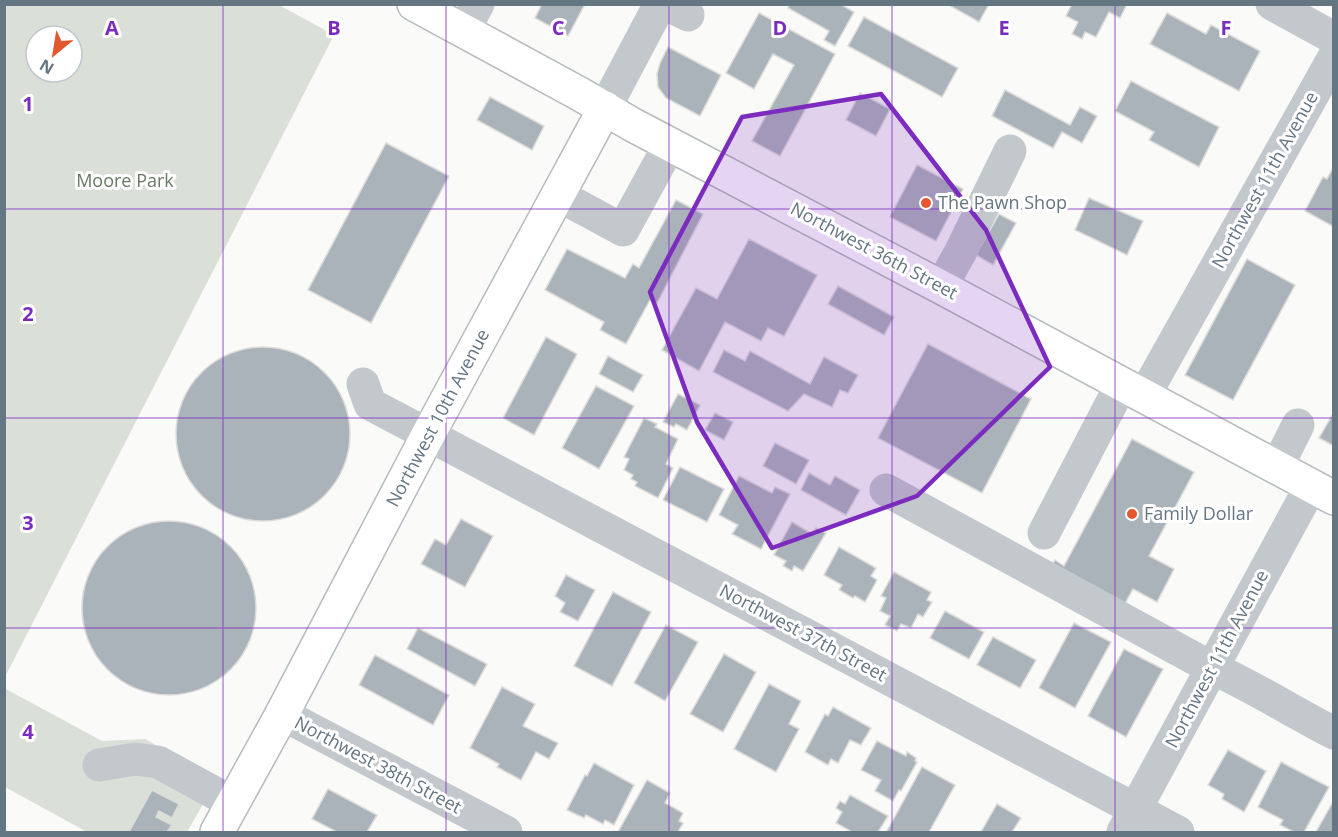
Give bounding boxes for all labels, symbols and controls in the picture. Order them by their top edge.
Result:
text: A [105,14,119,41]
text: B [327,14,341,41]
text: C [552,14,565,41]
text: D [773,14,787,41]
text: E [998,14,1010,41]
text: F [1221,14,1231,41]
north arrow [24,24,84,84]
text: N [35,54,58,80]
street label: Northwest 11th Avenue [1206,87,1323,272]
text: 1 [22,90,34,117]
park label: Moore Park [76,168,174,192]
place label: The Pawn Shop [938,190,1067,214]
street label: Northwest 36th Street [787,196,962,304]
marker: The Pawn Shop [919,196,933,210]
text: 2 [22,300,34,327]
street label: Northwest 10th Avenue [380,324,494,511]
place label: Family Dollar [1144,501,1254,525]
marker: Family Dollar [1125,507,1139,521]
text: 3 [22,509,34,536]
street label: Northwest 11th Avenue [1159,565,1273,752]
street label: Northwest 37th Street [716,578,891,686]
street label: Northwest 38th Street [291,710,466,818]
text: 4 [22,718,34,745]

